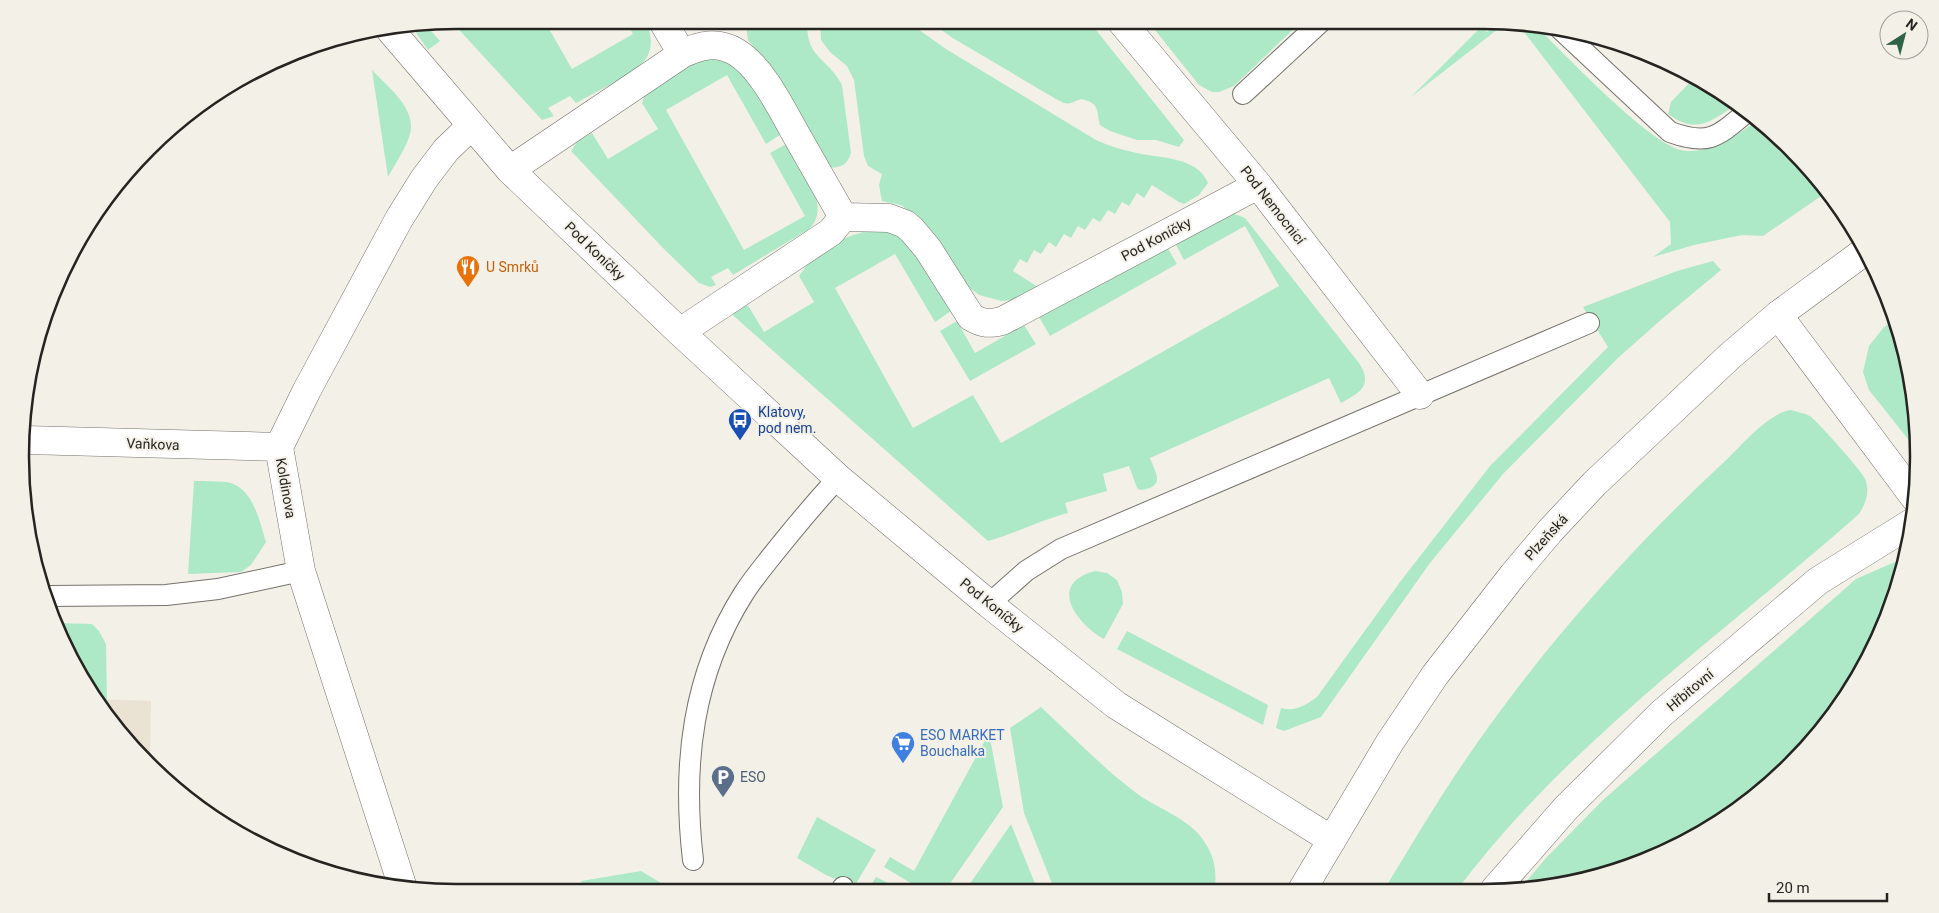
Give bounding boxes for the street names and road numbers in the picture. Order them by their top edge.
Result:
street label: Pod Nemocnicí [1237,163,1309,248]
street label: Pod Koníčky [1118,214,1194,264]
street label: Pod Koníčky [562,219,628,284]
street label: Vaňkova [126,435,180,453]
street label: Koldinova [273,456,299,520]
street label: Plzeňská [1521,511,1571,563]
street label: Pod Koníčky [957,575,1027,636]
street label: Hřbitovní [1663,665,1717,714]

